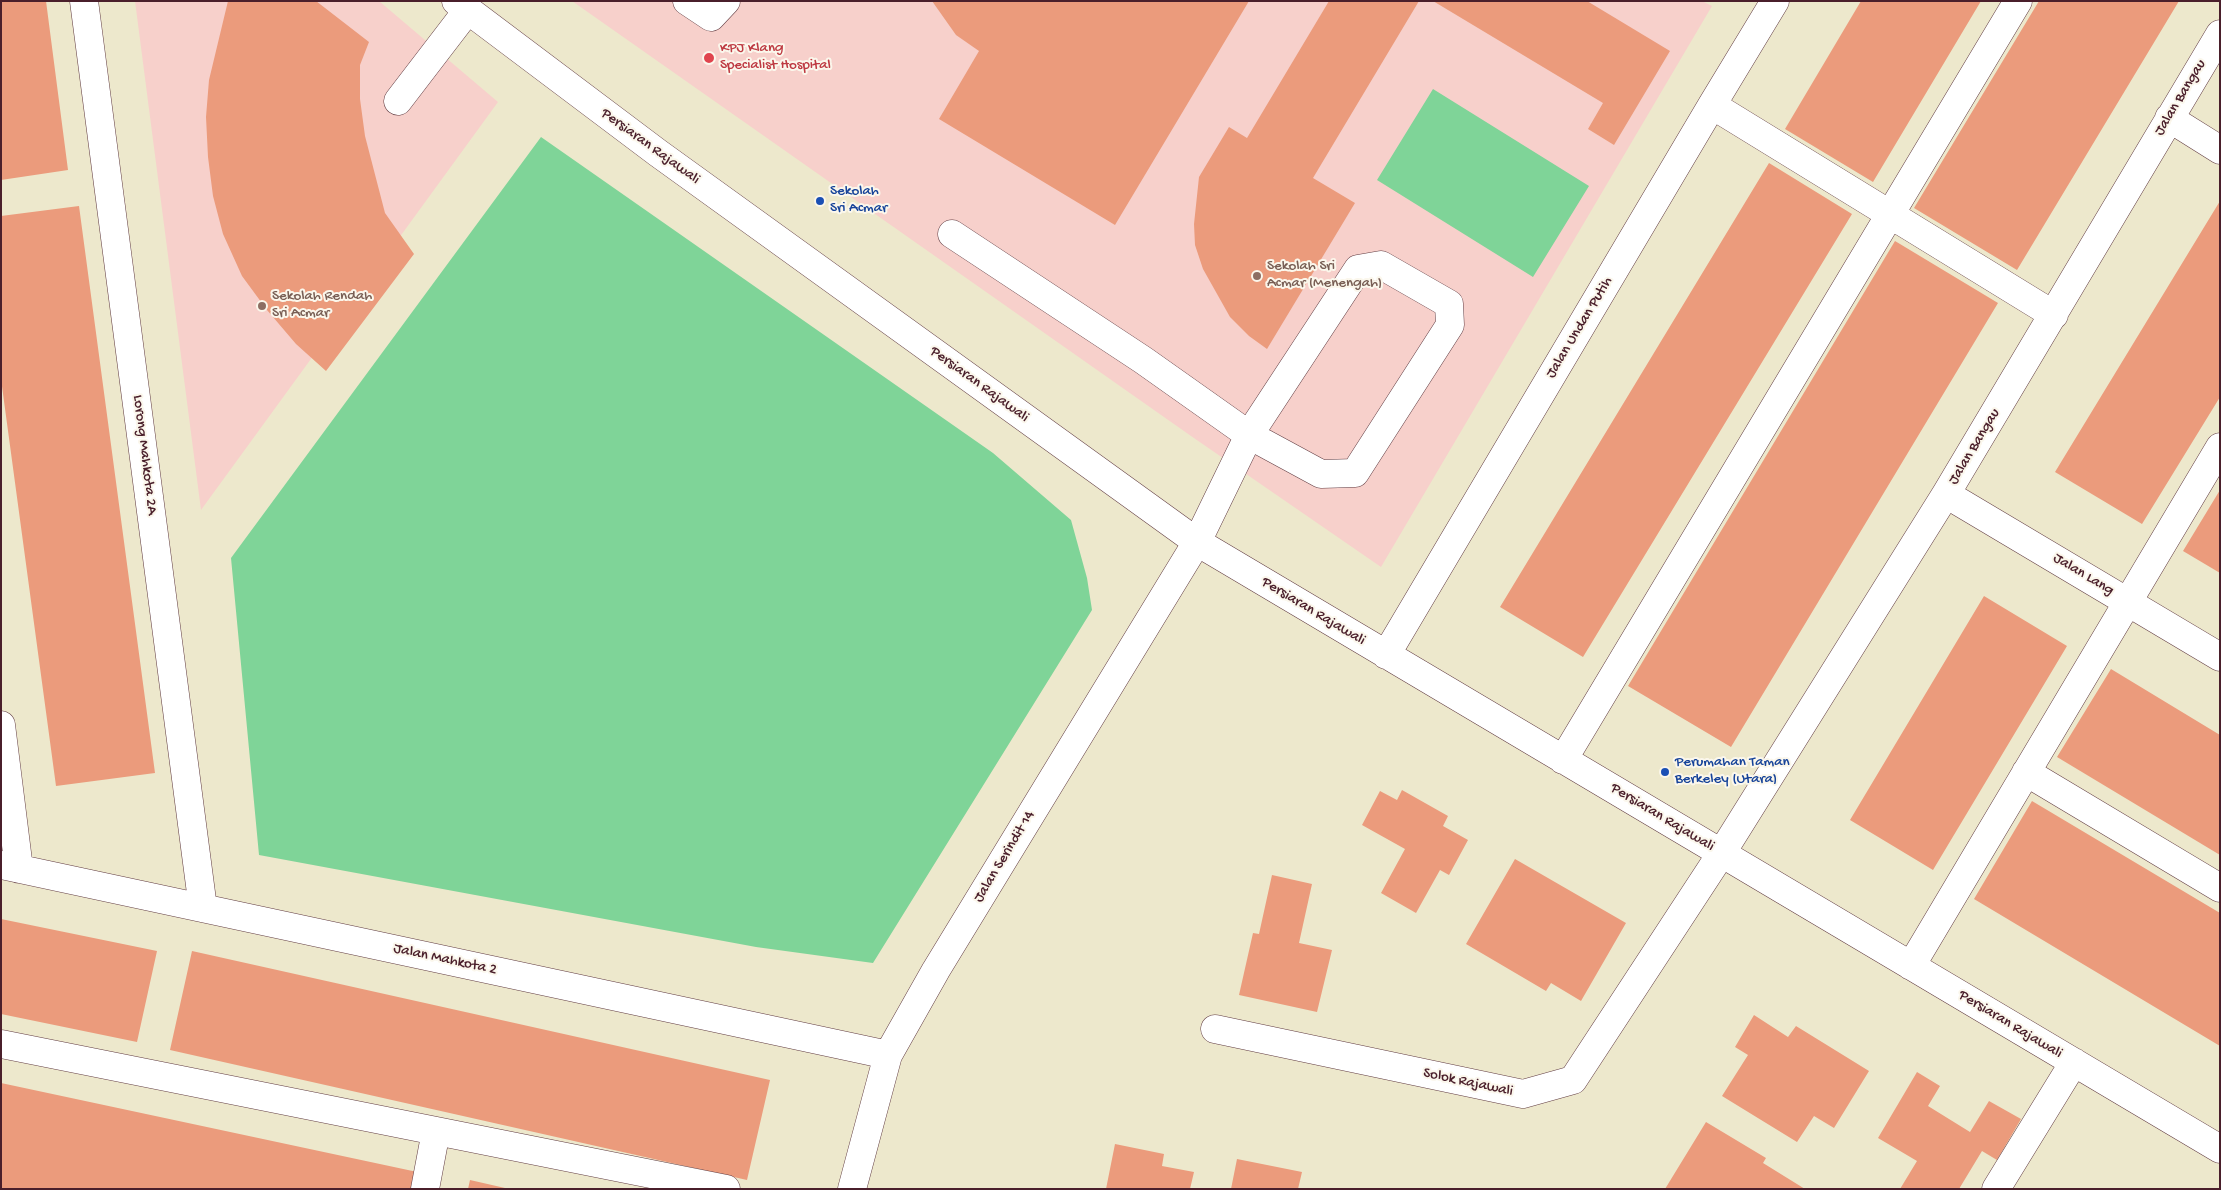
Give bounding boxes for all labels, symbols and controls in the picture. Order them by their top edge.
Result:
place label: KPJ Klang Specialist Hospital [720,40,831,75]
marker: KPJ Klang Specialist Hospital [702,51,716,65]
street label: Jalan Bangau [2151,57,2211,139]
street label: Persiaran Rajawali [597,105,703,189]
place label: Sekolah Sri Acmar [830,183,887,218]
marker: Sekolah Sri Acmar [814,195,826,207]
place label: Sekolah Sri Acmar (Menengah) [1267,258,1382,293]
marker: Sekolah Sri Acmar (Menengah) [1251,270,1263,282]
street label: Jalan Undan Putih [1543,274,1617,382]
place label: Sekolah Rendah Sri Acmar [272,288,372,323]
marker: Sekolah Rendah Sri Acmar [256,300,268,312]
street label: Persiaran Rajawali [926,343,1032,427]
street label: Lorong Mahkota 2A [128,394,160,516]
street label: Jalan Bangau [1945,406,2005,488]
street label: Jalan Lang [2049,550,2117,600]
street label: Persiaran Rajawali [1258,574,1368,650]
place label: Perumahan Taman Berkeley (Utara) [1675,754,1790,789]
marker: Perumahan Taman Berkeley (Utara) [1659,766,1671,778]
street label: Persiaran Rajawali [1607,780,1717,856]
street label: Jalan Serindit 14 [971,808,1039,906]
street label: Jalan Mahkota 2 [392,940,498,980]
street label: Persiaran Rajawali [1955,987,2065,1063]
street label: Solok Rajawali [1421,1065,1515,1101]

